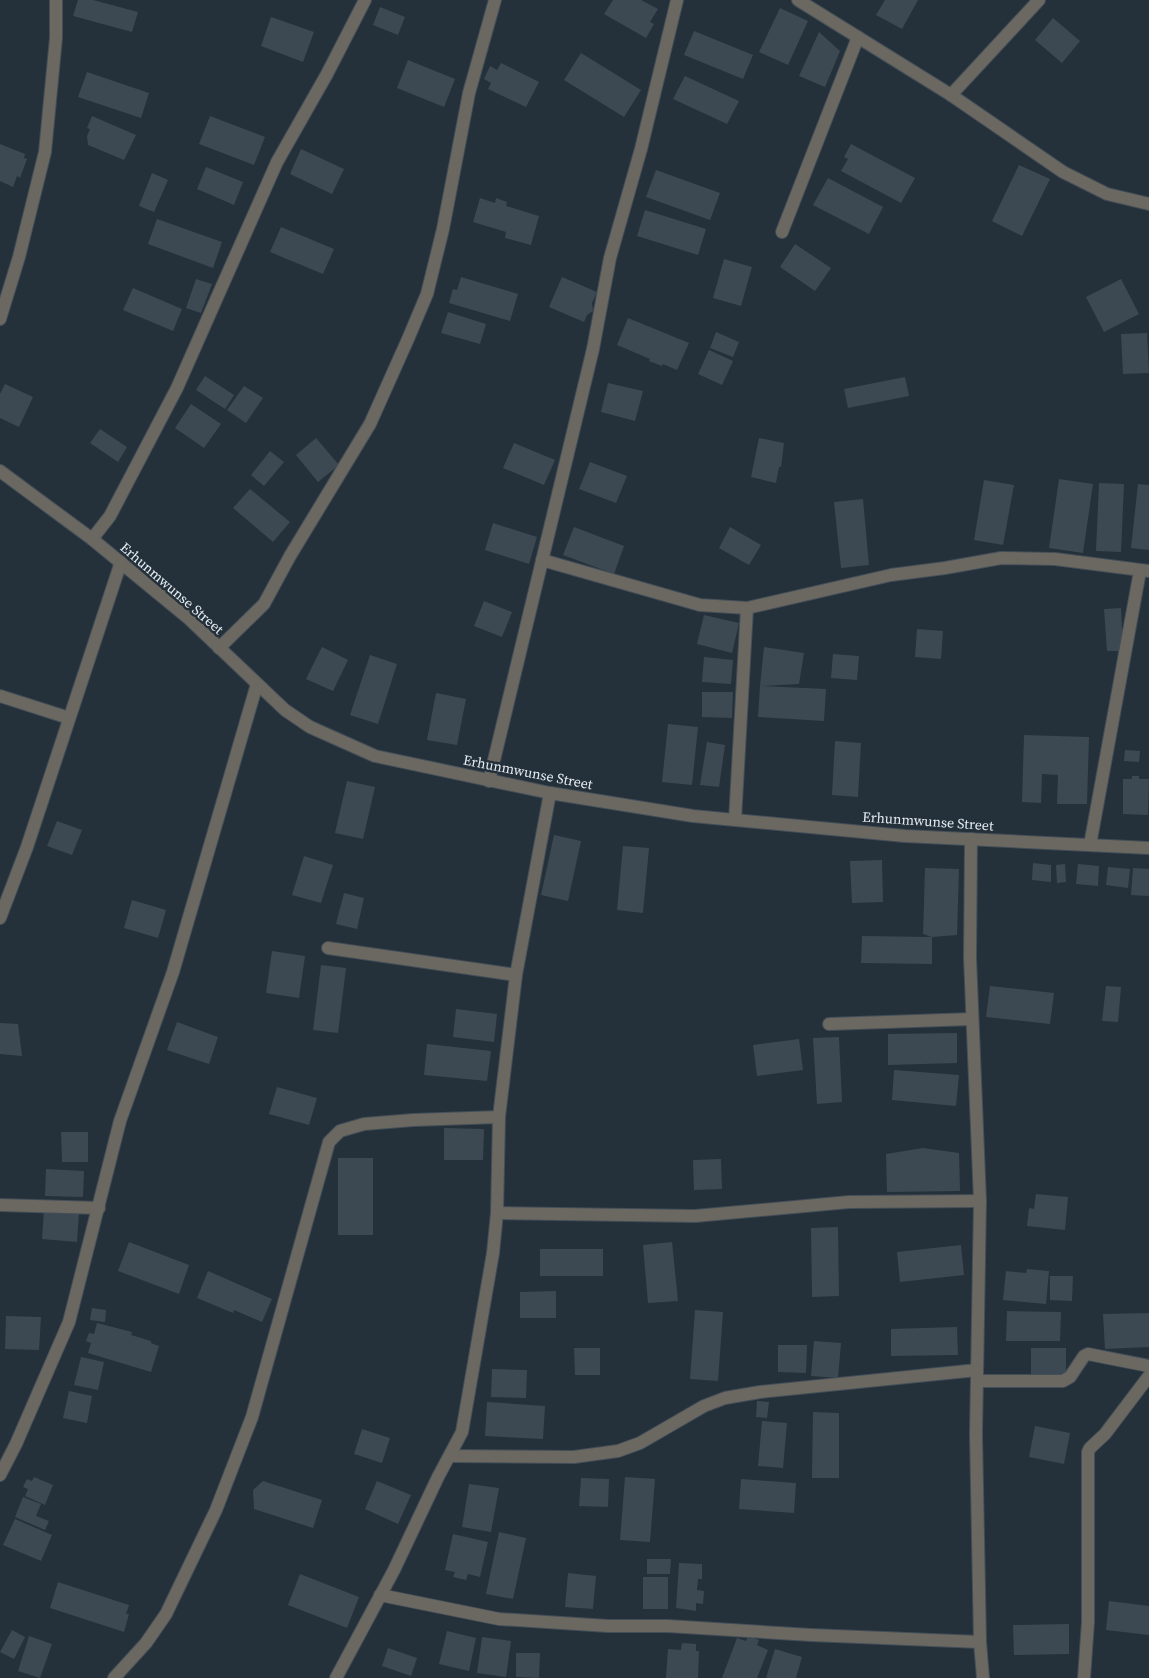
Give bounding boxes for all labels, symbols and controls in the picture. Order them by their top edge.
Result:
street label: Erhunmwunse Street [116,537,228,639]
street label: Erhunmwunse Street [462,750,595,794]
street label: Erhunmwunse Street [862,806,995,836]

